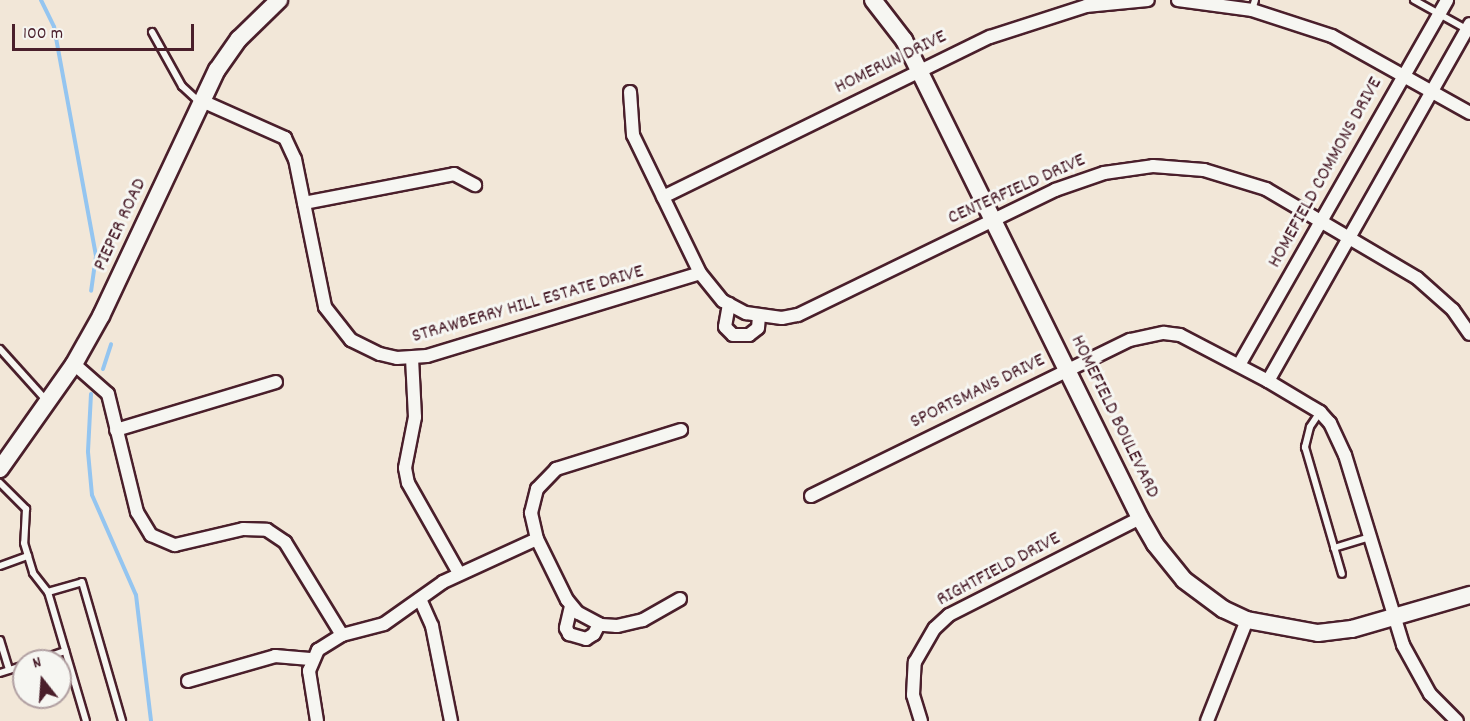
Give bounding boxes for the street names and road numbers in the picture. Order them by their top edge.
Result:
street label: HOMERUN DRIVE [831,26,951,100]
street label: HOMEFIELD COMMONS DRIVE [1264,73,1388,273]
street label: CENTERFIELD DRIVE [945,149,1089,231]
street label: PIEPER ROAD [89,175,153,275]
street label: STRAWBERRY HILL ESTATE DRIVE [409,260,647,350]
street label: HOMEFIELD BOULEVARD [1064,332,1164,502]
street label: SPORTSMANS DRIVE [907,349,1049,435]
street label: RIGHTFIELD DRIVE [933,527,1065,613]

